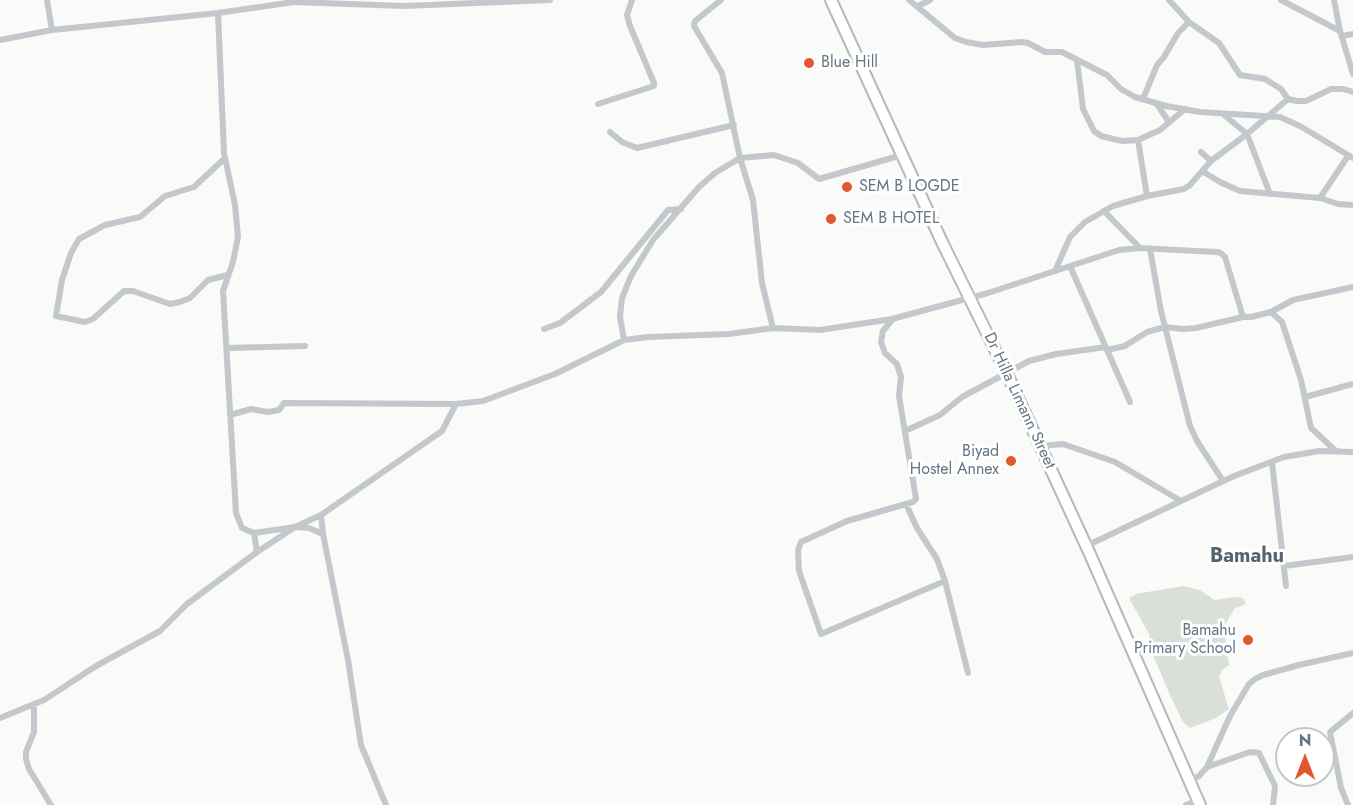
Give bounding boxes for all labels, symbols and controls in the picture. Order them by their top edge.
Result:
place label: Blue Hill [821,53,878,73]
marker: Blue Hill [802,56,816,70]
place label: SEM B LOGDE [859,177,959,197]
marker: SEM B LOGDE [840,180,854,194]
place label: SEM B HOTEL [843,209,939,229]
marker: SEM B HOTEL [824,212,838,226]
street label: Dr Hilla Limann Street [979,330,1059,472]
place label: Biyad Hostel Annex [910,442,999,480]
marker: Biyad Hostel Annex [1004,454,1018,468]
district label: Bamahu [1210,545,1284,569]
place label: Bamahu Primary School [1134,621,1236,659]
marker: Bamahu Primary School [1241,633,1255,647]
north arrow [1275,727,1335,787]
text: N [1299,729,1311,752]

